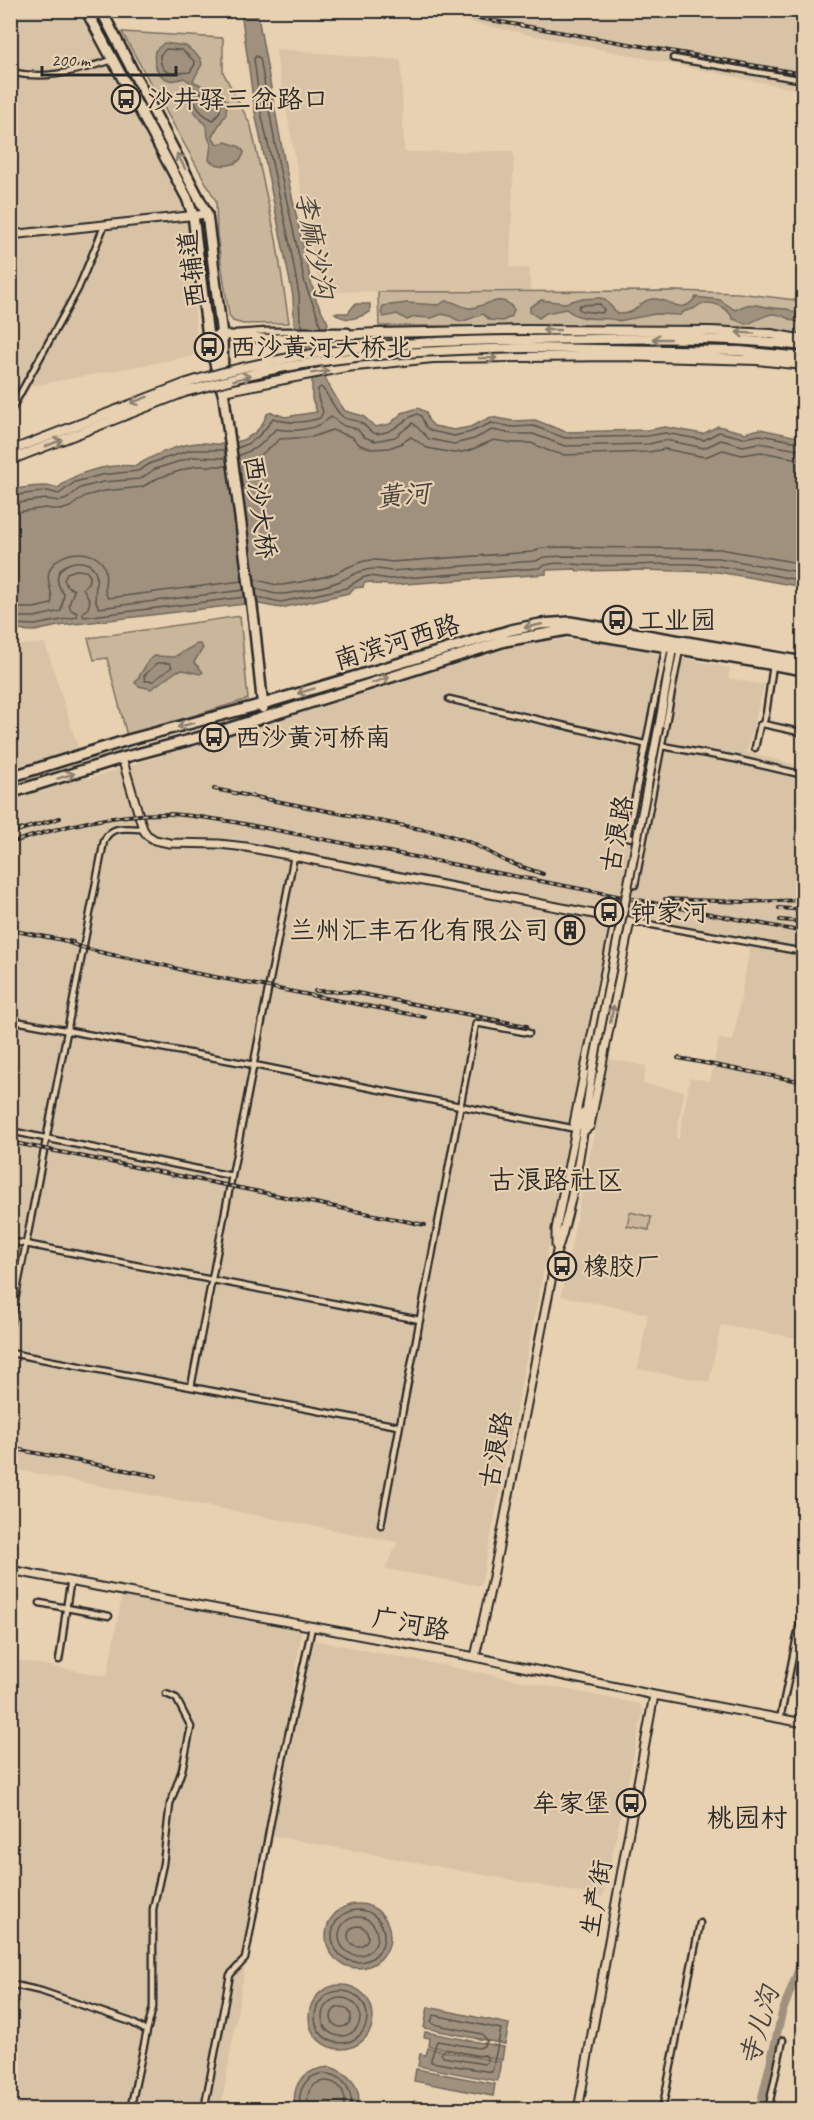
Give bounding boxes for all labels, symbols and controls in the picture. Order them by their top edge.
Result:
scale bar [42,39,176,77]
text: 200 m [51,49,92,71]
bus stop icon: 沙井驿三岔路口 [110,83,142,115]
place label: 沙井驿三岔路口 [147,83,329,116]
one-way arrow [175,153,186,171]
water label: 李麻沙沟 [288,189,342,303]
street label: 西辅道 [171,228,213,310]
one-way arrow [541,324,561,336]
one-way arrow [736,327,756,338]
bus stop icon: 西沙黄河大桥北 [193,331,225,363]
place label: 西沙黄河大桥北 [230,331,412,364]
one-way arrow [652,333,672,345]
one-way arrow [478,352,498,364]
one-way arrow [309,366,329,377]
one-way arrow [232,371,251,383]
one-way arrow [130,396,149,407]
one-way arrow [44,437,63,448]
street label: 西沙大桥 [236,453,284,561]
water label: 黄河 [375,475,435,514]
bus stop icon: 工业园 [601,604,633,636]
place label: 工业园 [638,604,716,637]
street label: 南滨河西路 [330,607,464,677]
one-way arrow [524,620,543,632]
one-way arrow [371,674,390,685]
one-way arrow [297,686,316,697]
one-way arrow [177,720,196,731]
bus stop icon: 西沙黄河桥南 [198,721,230,753]
place label: 西沙黄河桥南 [235,721,391,754]
one-way arrow [56,770,75,781]
street label: 古浪路 [593,793,641,875]
bus stop icon: 钟家河 [593,896,625,928]
place label: 钟家河 [630,896,708,929]
place label: 兰州汇丰石化有限公司 [289,914,549,947]
building icon: 兰州汇丰石化有限公司 [554,914,586,946]
one-way arrow [607,1004,618,1024]
district label: 古浪路社区 [489,1163,624,1197]
bus stop icon: 橡胶厂 [546,1250,578,1282]
place label: 橡胶厂 [583,1250,661,1283]
street label: 古浪路 [472,1409,520,1491]
street label: 广河路 [370,1601,452,1647]
place label: 牟家堡 [532,1787,610,1820]
bus stop icon: 牟家堡 [615,1787,647,1819]
district label: 桃园村 [707,1801,788,1835]
street label: 生产街 [573,1857,619,1939]
water label: 寺儿沟 [731,1980,787,2070]

